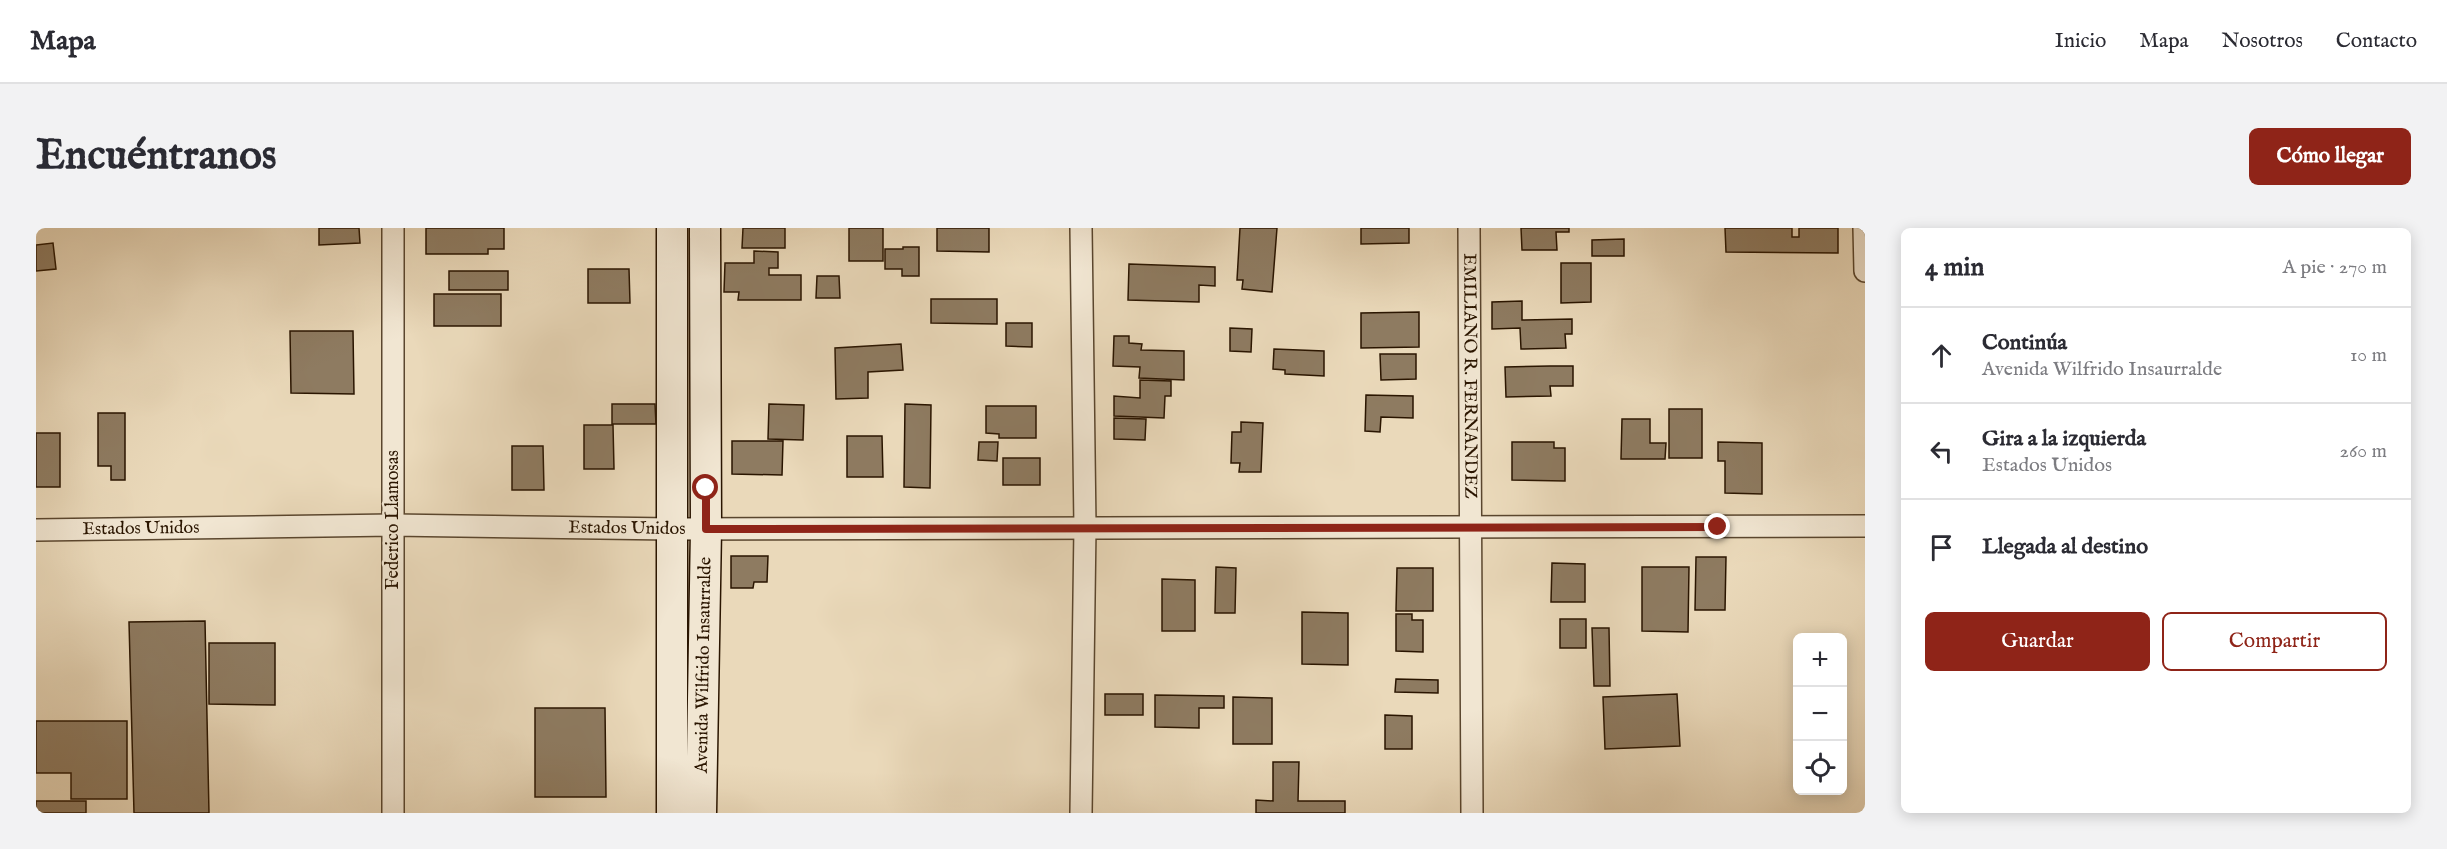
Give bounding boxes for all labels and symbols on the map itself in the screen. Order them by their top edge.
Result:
street label: EMILIANO R. FERNANDEZ [1458,253,1482,499]
street label: Federico Llamosas [382,450,405,590]
route start [692,474,718,500]
route end [1704,513,1730,539]
street label: Estados Unidos [82,516,200,541]
street label: Estados Unidos [568,516,686,541]
street label: Avenida Wilfrido Insaurralde [690,557,717,774]

